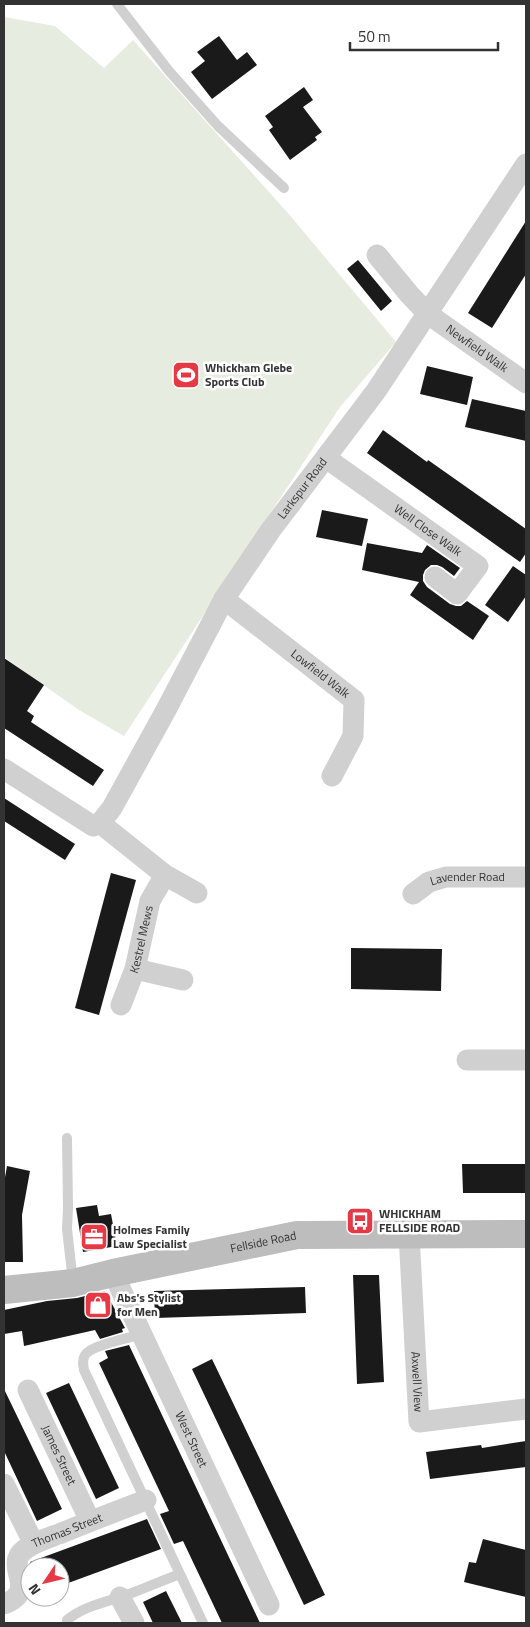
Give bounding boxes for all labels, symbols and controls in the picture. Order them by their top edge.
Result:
scale bar [350,20,498,52]
text: 50 m [358,25,391,48]
street label: Newfield Walk [442,319,513,377]
place label: Whickham Glebe Sports Club [205,358,292,391]
sports icon: Whickham Glebe Sports Club [171,360,201,390]
street label: Larkspur Road [272,453,331,523]
street label: Well Close Walk [390,499,466,561]
street label: Lowfield Walk [287,644,355,703]
street label: Lavender Road [428,867,505,890]
street label: Kestrel Mews [124,903,158,976]
place label: WHICKHAM FELLSIDE ROAD [379,1204,461,1237]
bus stop icon: WHICKHAM FELLSIDE ROAD [345,1206,375,1236]
place label: Holmes Family Law Specialist [113,1220,190,1253]
office icon: Holmes Family Law Specialist [79,1222,109,1252]
street label: Fellside Road [228,1225,298,1258]
place label: Abs's Stylist for Men [117,1288,181,1321]
shop icon: Abs's Stylist for Men [83,1290,113,1320]
street label: Axwell View [406,1351,428,1413]
street label: West Street [170,1408,213,1471]
street label: James Street [37,1422,82,1489]
street label: Thomas Street [28,1507,106,1553]
north arrow [20,1557,70,1607]
text: N [23,1580,45,1600]

